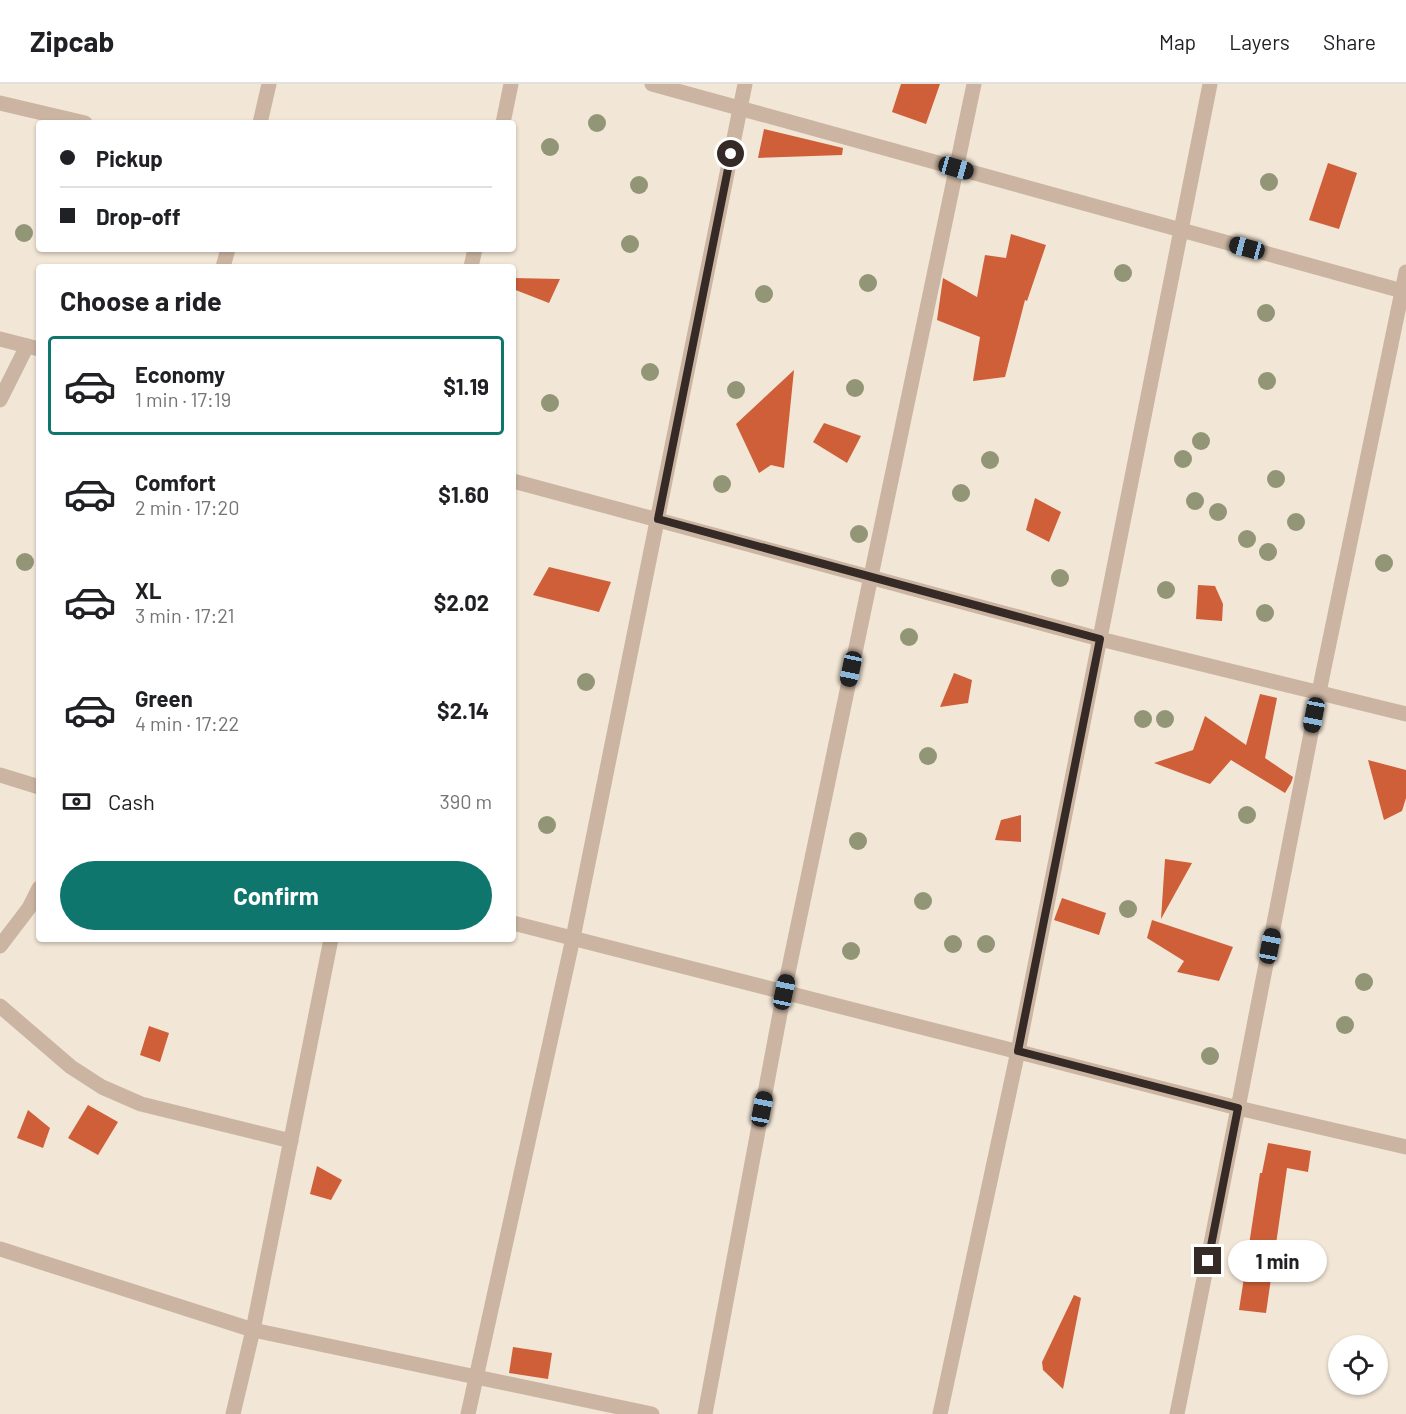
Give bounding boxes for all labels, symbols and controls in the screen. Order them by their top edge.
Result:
text: Zipcab [30,24,114,58]
text: Map [1159,29,1196,54]
text: Layers [1229,29,1290,54]
text: Share [1323,29,1376,54]
route start [717,140,744,167]
text: Pickup [96,145,163,171]
car [936,154,976,182]
text: Drop-off [96,203,180,229]
car [1227,235,1267,261]
text: Choose a ride [60,284,222,316]
icon: car [63,359,117,413]
text: Economy [135,361,225,387]
text: $1.19 [443,373,489,399]
text: 1 min · 17:19 [135,387,231,411]
icon: car [63,467,117,521]
text: Comfort [135,469,216,495]
text: $1.60 [438,481,489,507]
text: 2 min · 17:20 [135,495,240,519]
icon: car [63,575,117,629]
text: XL [135,577,161,603]
text: $2.02 [434,589,489,615]
text: 3 min · 17:21 [135,603,235,627]
car [838,650,864,688]
icon: car [63,683,117,737]
text: Green [135,685,193,711]
car [1302,696,1326,734]
text: $2.14 [437,697,489,723]
text: 4 min · 17:22 [135,711,239,735]
icon: cash [60,785,93,818]
text: Cash [108,788,155,814]
text: 390 m [439,789,492,813]
button: Confirm [60,861,492,930]
car [1258,927,1282,965]
car [771,973,797,1011]
car [750,1090,774,1128]
callout: 1 min [1229,1240,1328,1282]
route end [1194,1247,1221,1274]
text: 1 min [1256,1249,1299,1273]
map controls [1328,1335,1388,1395]
button: locate [1328,1335,1388,1395]

